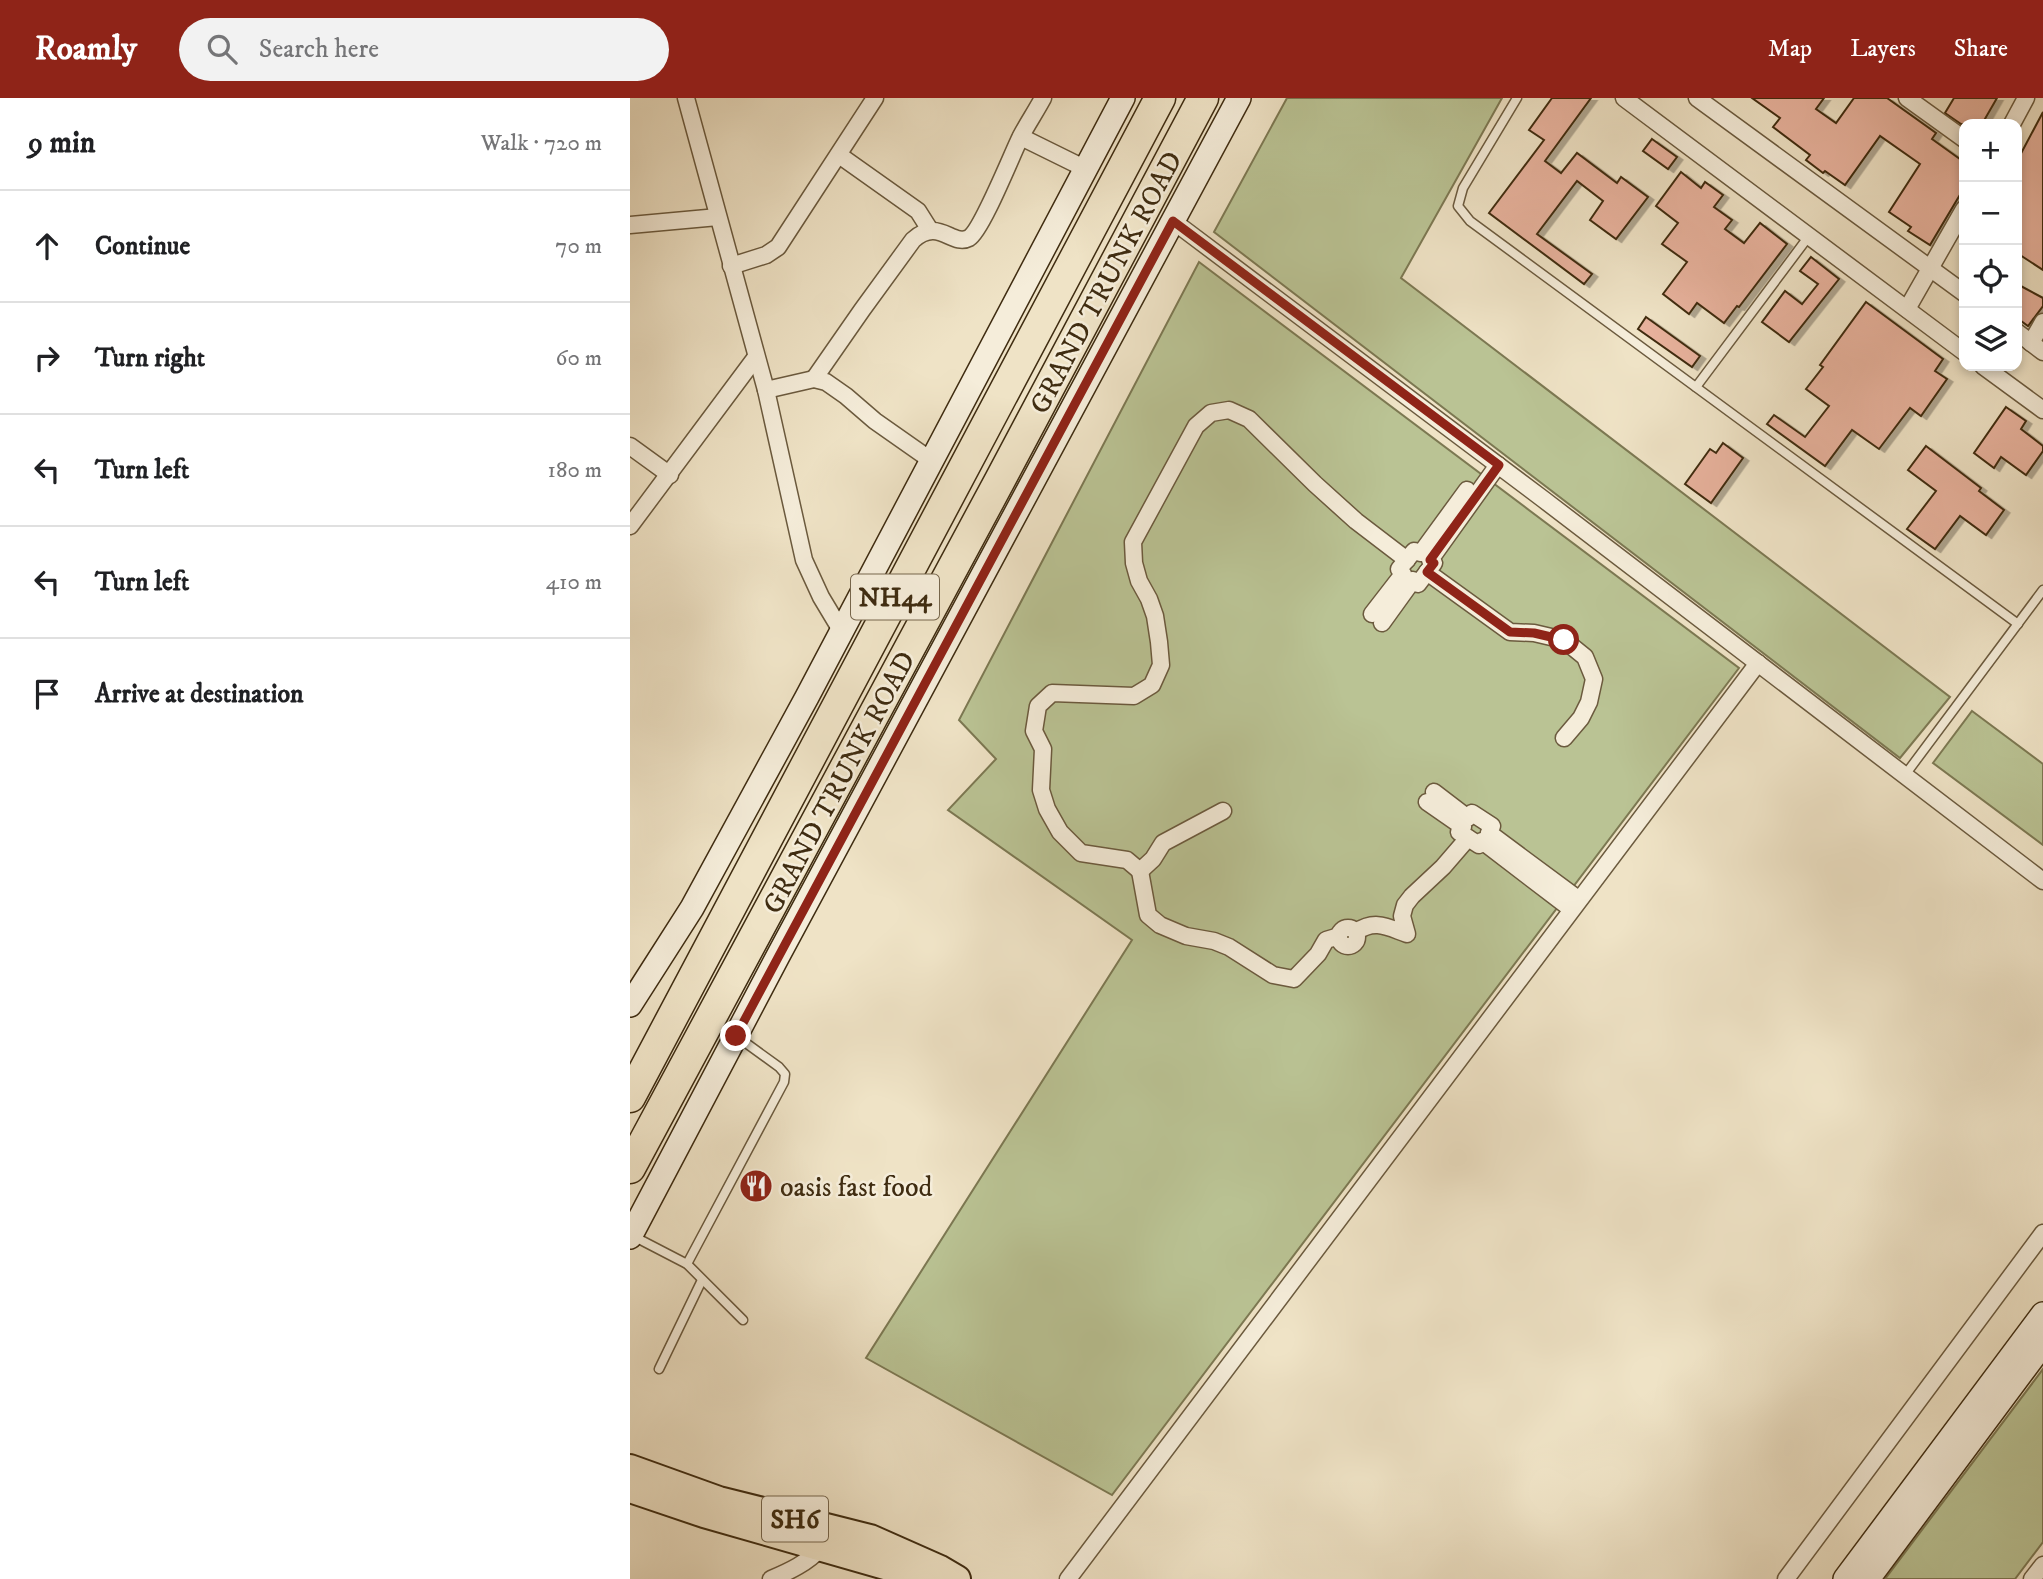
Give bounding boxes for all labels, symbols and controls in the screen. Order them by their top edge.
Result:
search box [179,18,669,81]
text: Roamly [35,29,137,70]
icon: search [203,30,241,68]
text: Search here [259,33,379,66]
text: Map [1768,34,1812,64]
text: Layers [1850,34,1916,64]
text: Share [1954,34,2008,64]
map controls [1959,119,2022,371]
button: + [1959,119,2022,182]
text: 9 min [28,125,95,162]
text: Walk · 720 m [481,129,602,158]
street label: GRAND TRUNK ROAD [1022,145,1190,420]
button: − [1959,182,2022,245]
icon: ahead [28,227,66,265]
text: Continue [95,230,190,263]
text: 70 m [555,232,602,261]
button: locate [1959,245,2022,308]
button: layers [1959,308,2022,371]
icon: right [28,339,66,377]
text: Turn right [95,342,205,375]
text: 60 m [555,344,602,373]
icon: left [28,451,66,489]
text: Turn left [95,454,189,487]
text: 180 m [547,456,602,485]
icon: left [28,563,66,601]
text: Turn left [95,566,189,599]
text: 410 m [546,568,602,597]
road number: NH44 [851,575,939,620]
route start [1548,624,1579,655]
street label: GRAND TRUNK ROAD [755,645,923,920]
icon: arrive [28,675,66,713]
text: Arrive at destination [95,678,304,711]
route end [720,1020,751,1051]
restaurant icon: oasis fast food [737,1167,775,1205]
place label: oasis fast food [780,1170,933,1205]
road number: SH6 [762,1496,828,1542]

